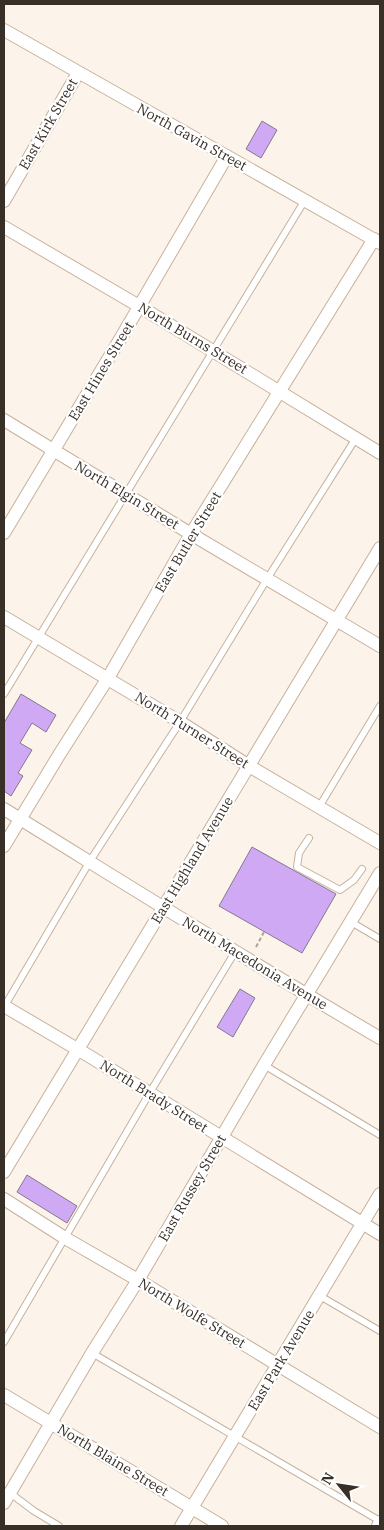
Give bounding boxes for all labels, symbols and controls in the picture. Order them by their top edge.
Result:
street label: East Kirk Street [15,75,82,173]
street label: North Gavin Street [134,99,250,175]
street label: North Burns Street [135,298,251,378]
street label: East Hines Street [64,318,138,424]
street label: North Elgin Street [71,457,183,533]
street label: East Butler Street [151,488,225,596]
street label: North Turner Street [132,688,252,772]
street label: East Highland Avenue [147,793,237,927]
street label: North Macedonia Avenue [179,912,331,1014]
street label: North Brady Street [97,1056,211,1136]
street label: East Russey Street [154,1131,230,1245]
street label: North Wolfe Street [135,1274,249,1352]
street label: East Park Avenue [244,1306,318,1414]
street label: North Blaine Street [54,1420,172,1500]
north arrow [314,1460,364,1510]
text: N [317,1469,338,1488]

